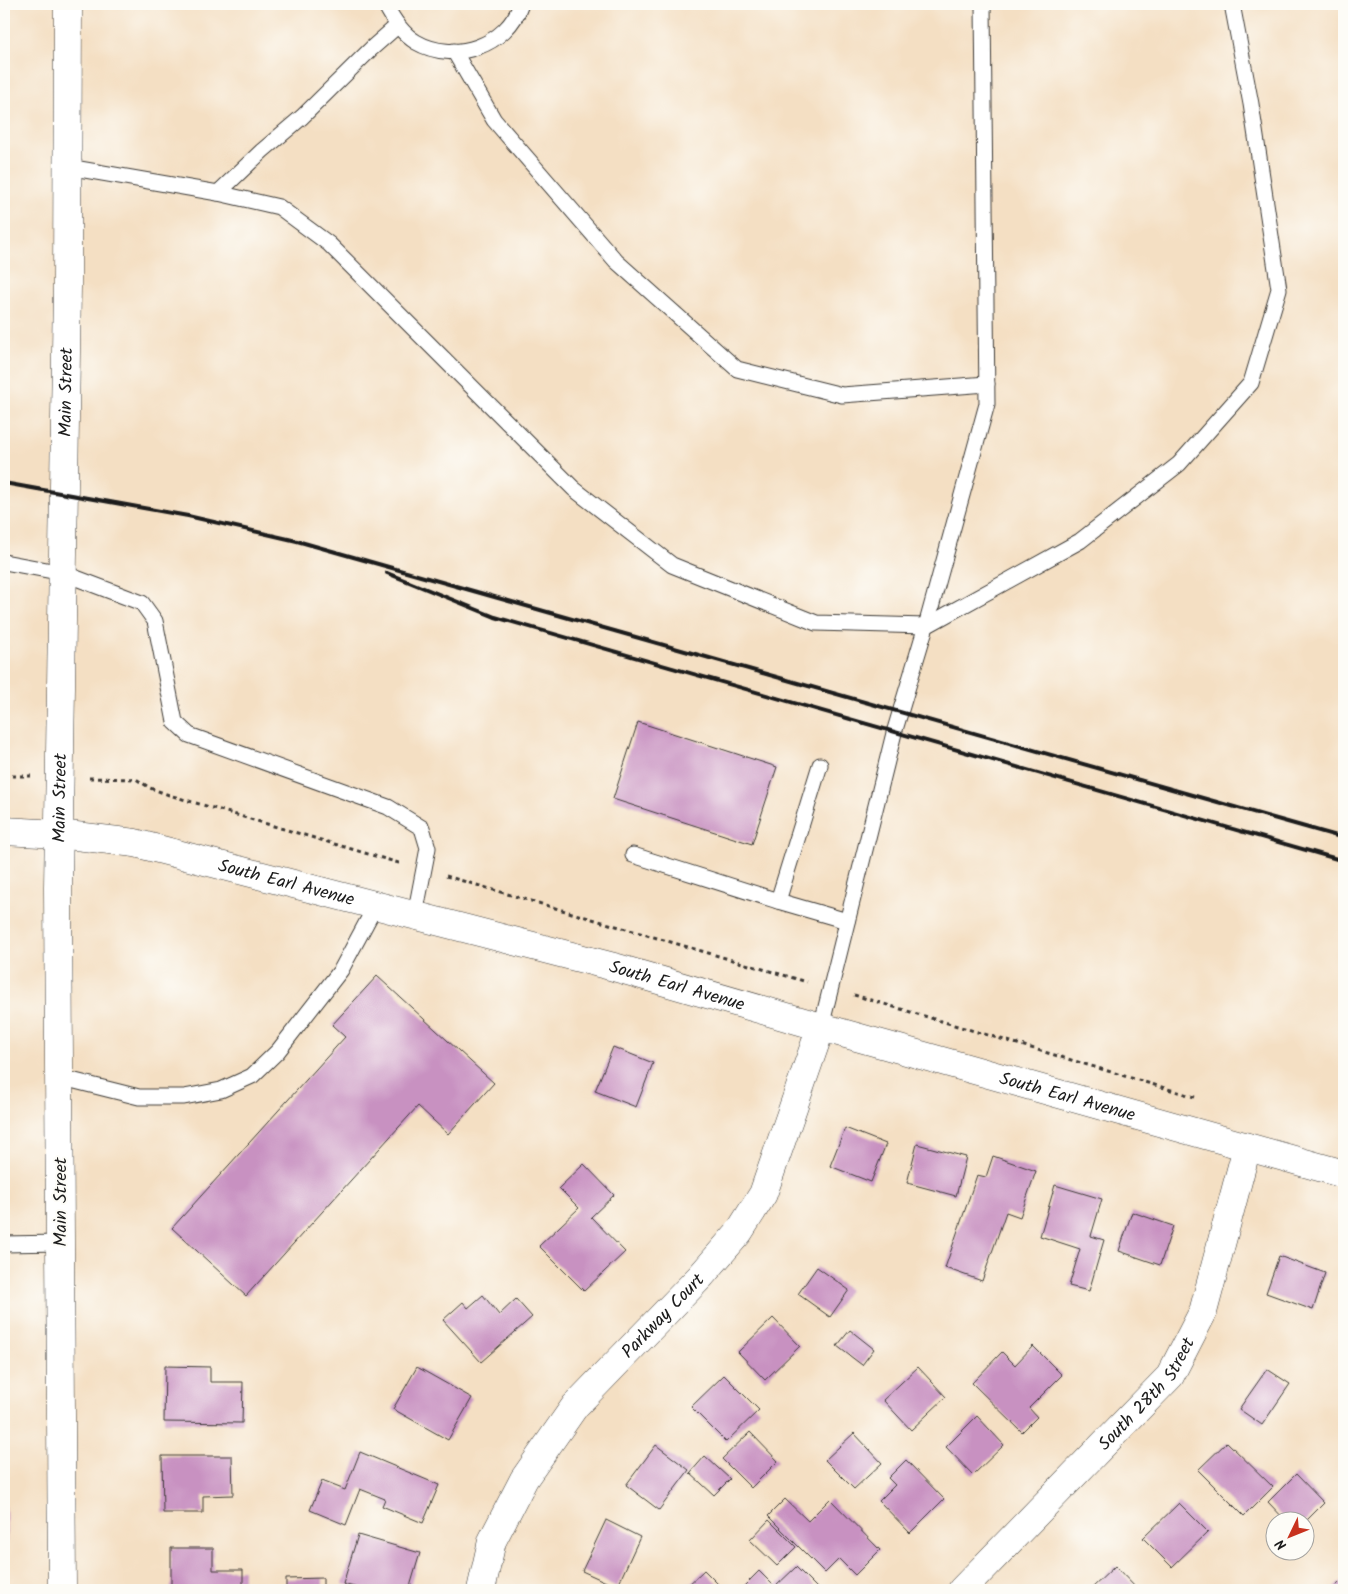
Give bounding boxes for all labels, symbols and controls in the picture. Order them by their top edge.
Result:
street label: Main Street [52,346,82,437]
street label: Main Street [46,752,76,843]
street label: South Earl Avenue [215,852,357,915]
street label: South Earl Avenue [605,953,748,1020]
street label: South Earl Avenue [996,1065,1138,1131]
street label: Main Street [47,1156,76,1247]
street label: Parkway Court [615,1266,713,1366]
street label: South 28th Street [1092,1332,1204,1458]
north arrow [1266,1512,1316,1562]
text: N [1270,1533,1292,1555]

